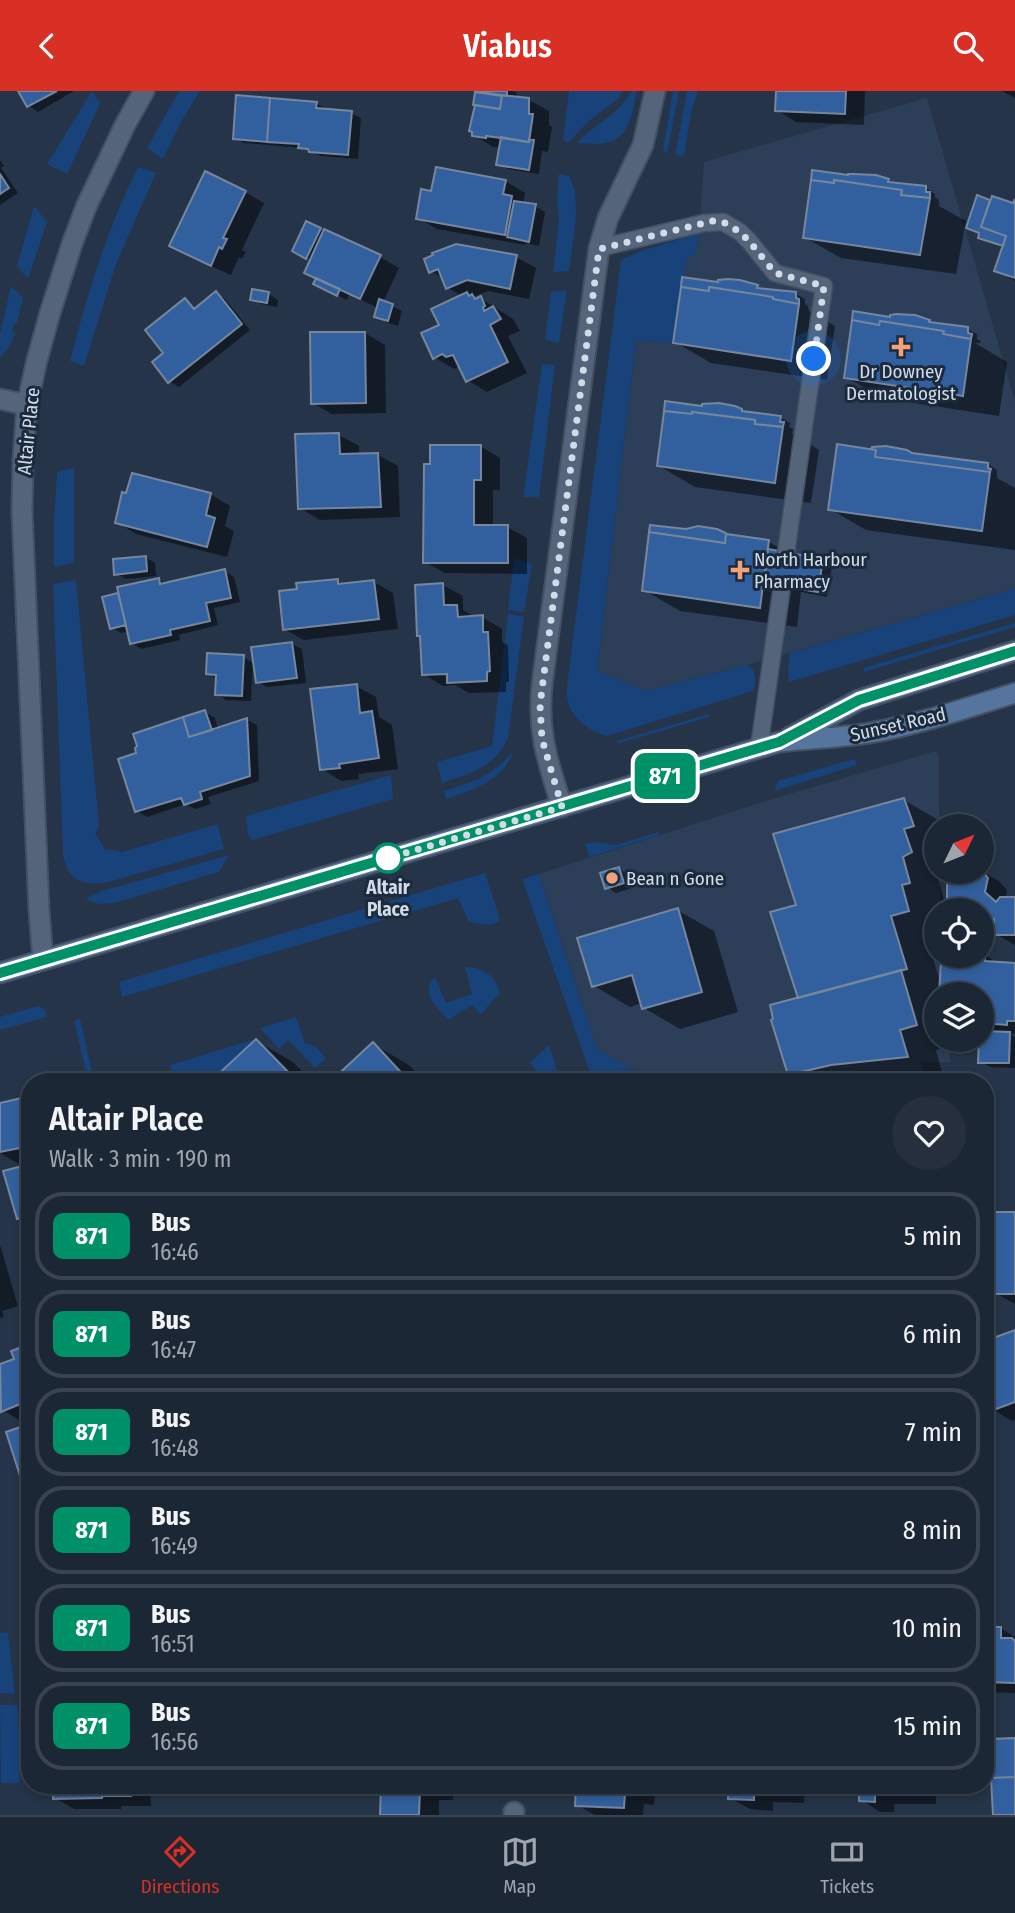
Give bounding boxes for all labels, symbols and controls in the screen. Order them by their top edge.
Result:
icon: back [28,27,66,65]
text: Viabus [463,27,552,65]
icon: search [949,27,987,65]
marker: Dr Downey Dermatologist [891,337,911,357]
your location [796,341,831,376]
place label: Dr Downey Dermatologist [846,360,957,405]
street label: Altair Place [12,386,45,476]
place label: North Harbour Pharmacy [754,548,867,593]
marker: North Harbour Pharmacy [732,562,748,578]
street label: Sunset Road [848,702,948,747]
line badge: 871 [625,753,705,799]
text: 871 [649,762,681,790]
north arrow [924,814,994,884]
map controls [924,814,994,1052]
marker: Altair Place [373,843,403,873]
place label: Bean n Gone [626,867,724,890]
marker: Bean n Gone [604,870,620,886]
place label: Altair Place [365,876,411,921]
button: locate [924,898,994,968]
button: layers [924,982,994,1052]
button: heart [892,1096,966,1170]
text: Altair Place [49,1099,204,1139]
text: Walk · 3 min · 190 m [49,1145,231,1173]
text: Bus [151,1207,190,1238]
text: 5 min [904,1221,962,1252]
text: 871 [75,1222,108,1250]
text: 16:46 [151,1238,199,1266]
text: Bus [151,1305,190,1336]
text: 6 min [903,1319,962,1350]
text: 871 [75,1320,108,1348]
text: 16:47 [151,1336,196,1364]
text: Bus [151,1403,190,1434]
text: 7 min [905,1417,962,1448]
text: 871 [75,1418,108,1446]
text: 16:48 [151,1434,199,1462]
text: Bus [151,1501,190,1532]
text: 8 min [903,1515,962,1546]
text: 871 [75,1516,108,1544]
text: 16:49 [151,1532,198,1560]
text: Bus [151,1599,190,1630]
text: 10 min [892,1613,962,1644]
text: 871 [75,1614,108,1642]
text: 16:51 [151,1630,195,1658]
text: Bus [151,1697,190,1728]
text: 15 min [894,1711,962,1742]
text: 871 [75,1712,108,1740]
text: 16:56 [151,1728,198,1756]
tab: Directions [141,1833,219,1898]
tab: Map [501,1833,539,1898]
tab: Tickets [820,1833,874,1898]

